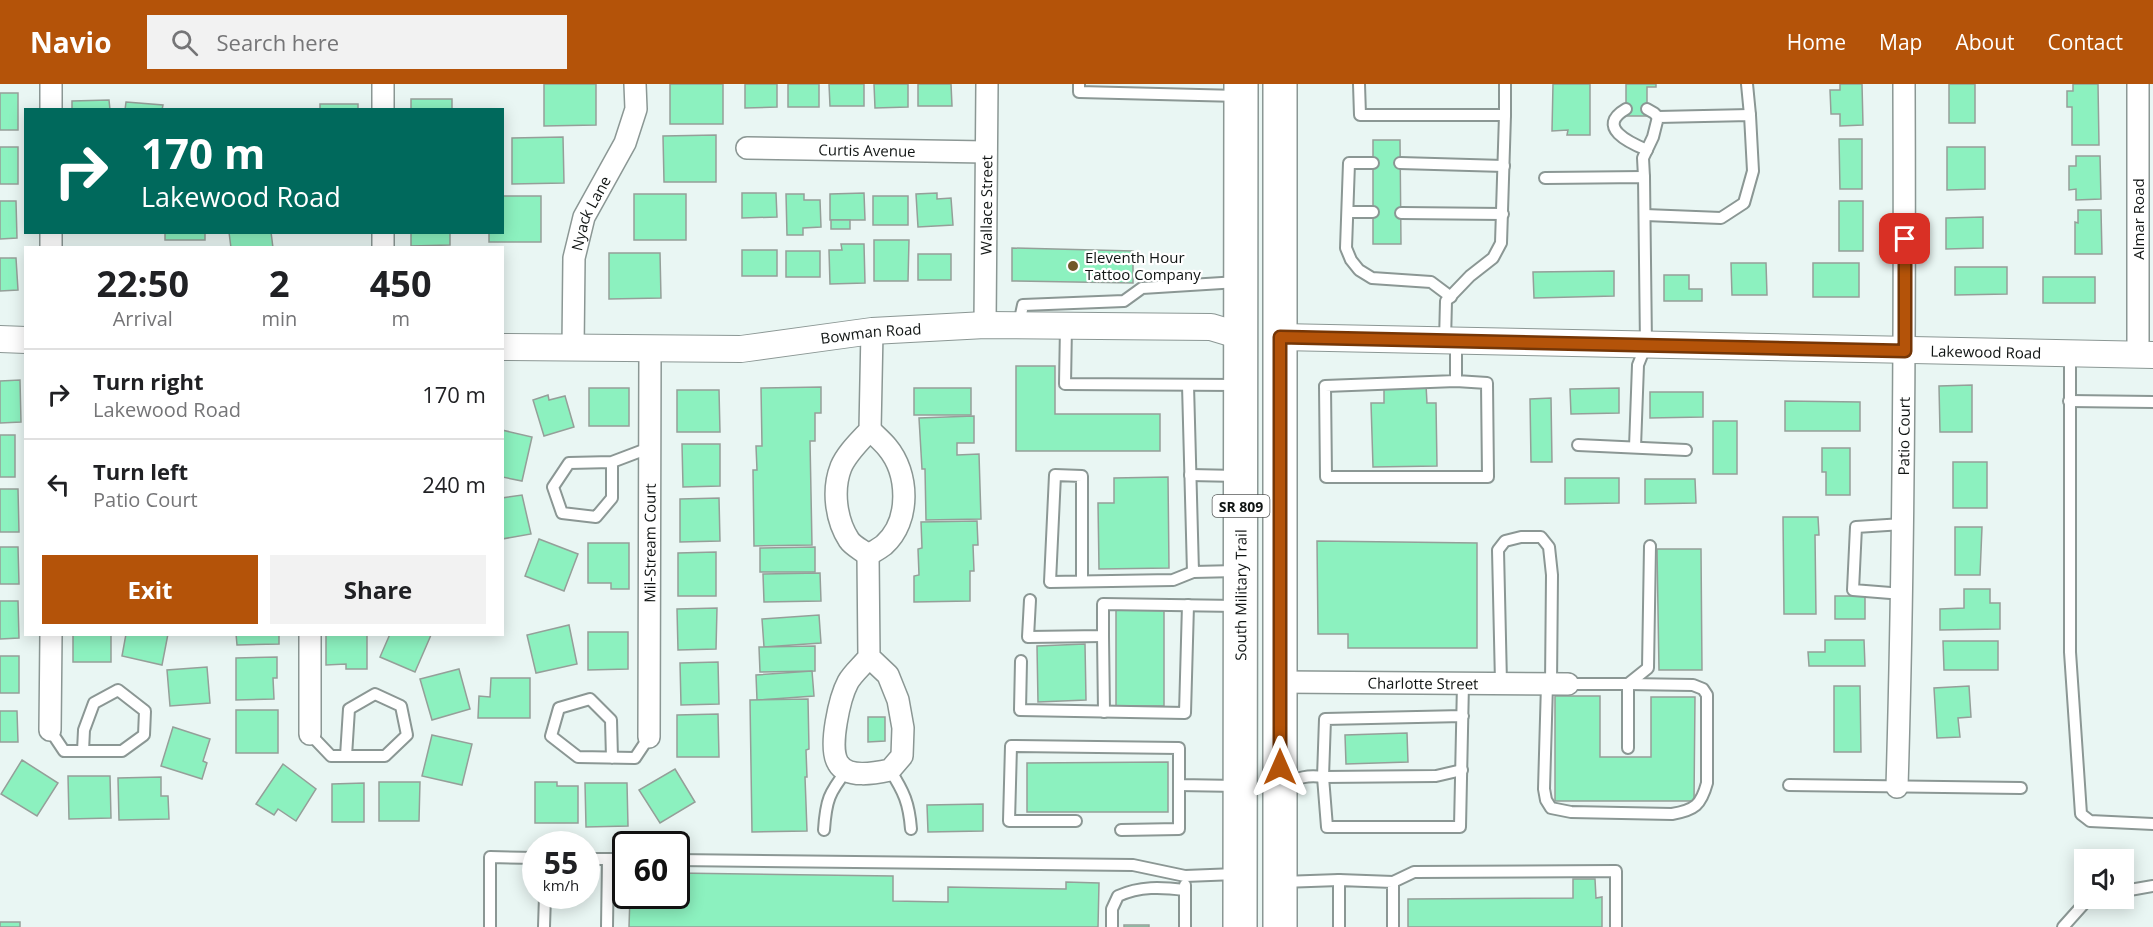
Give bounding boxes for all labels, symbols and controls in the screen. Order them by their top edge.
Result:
search box [147,15,567,69]
text: Navio [30,23,111,61]
icon: search [168,26,201,59]
text: Search here [216,27,339,57]
text: Home [1787,28,1846,56]
text: Map [1879,28,1922,56]
text: About [1955,28,2015,56]
text: Contact [2048,28,2123,56]
text: 170 m [141,124,265,181]
icon: right [42,132,120,210]
street label: Curtis Avenue [818,139,916,161]
street label: Wallace Street [976,155,996,255]
street label: Nyack Lane [566,172,615,253]
text: Lakewood Road [141,178,341,215]
street label: Almar Road [2128,178,2148,260]
pin [1879,213,1930,264]
icon: arrive [1888,222,1921,255]
place label: Eleventh Hour Tattoo Company [1085,247,1201,284]
text: 22:50 [96,259,189,308]
text: 2 [269,259,290,308]
text: 450 [370,259,432,308]
marker: Eleventh Hour Tattoo Company [1066,259,1080,273]
text: Arrival [113,305,173,332]
text: min [261,305,297,332]
text: m [391,305,410,332]
street label: Bowman Road [819,318,922,348]
street label: Lakewood Road [1930,340,2042,363]
text: Turn right [93,366,204,396]
icon: right [42,378,75,411]
text: 170 m [422,379,486,409]
text: Lakewood Road [93,396,241,423]
street label: Patio Court [1893,397,1914,475]
text: Turn left [93,456,188,486]
icon: left [42,468,75,501]
text: 240 m [422,469,486,499]
street label: Mil-Stream Court [639,483,660,603]
text: Patio Court [93,486,198,513]
road number: SR 809 [1212,495,1270,517]
street label: South Military Trail [1230,529,1250,661]
button: Exit [42,555,258,624]
button: Share [270,555,486,624]
street label: Charlotte Street [1367,673,1479,693]
position arrow [1248,735,1312,799]
speed limit sign: 60 [612,831,690,909]
text: 55 [544,842,578,883]
map controls [2074,849,2134,909]
button: sound [2074,849,2134,909]
text: km/h [543,875,579,895]

